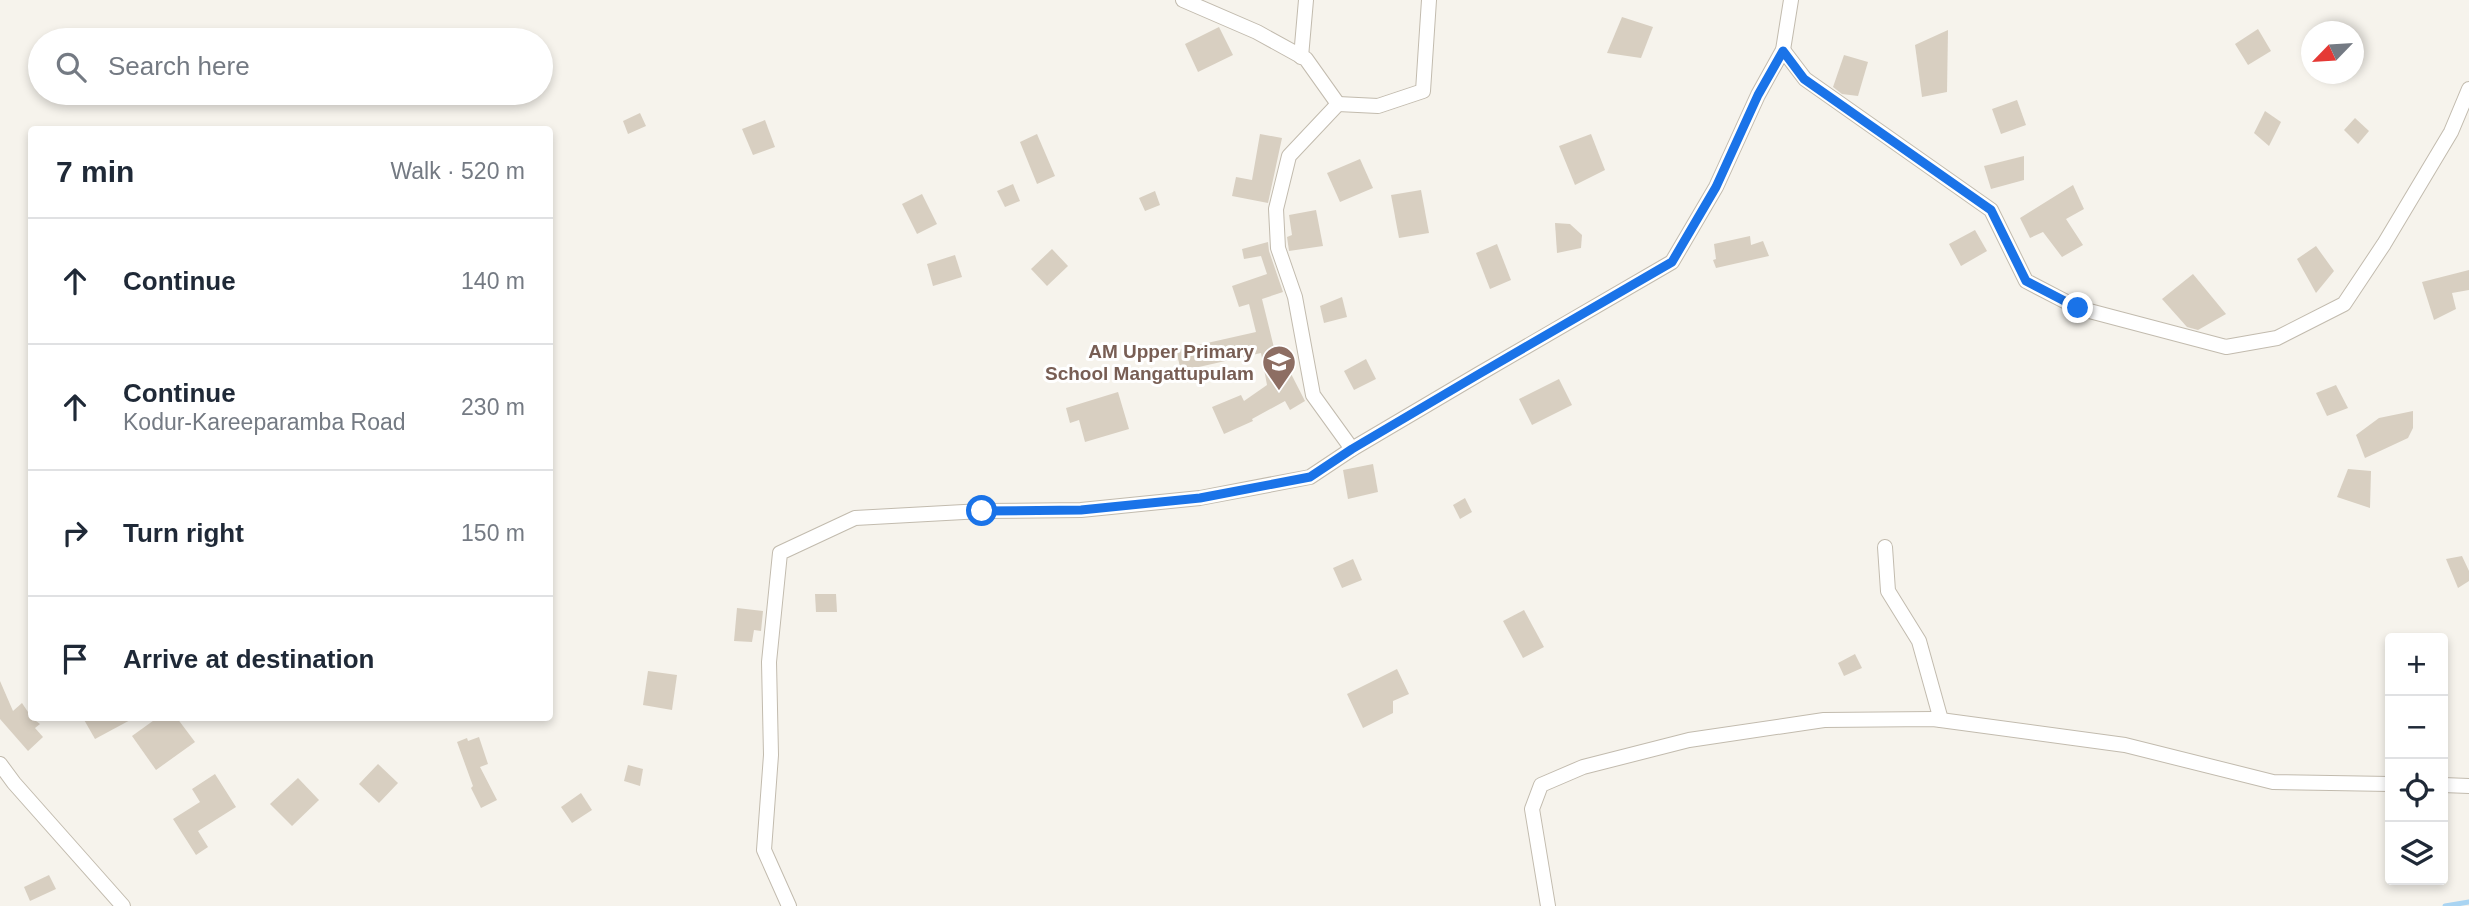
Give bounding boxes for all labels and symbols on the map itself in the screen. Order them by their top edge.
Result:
north arrow [2301,21,2364,84]
route end [2062,292,2093,323]
place label: AM Upper Primary School Mangattupulam [1045,341,1254,384]
school or university icon: AM Upper Primary School Mangattupulam [1260,343,1298,392]
route start [966,495,997,526]

